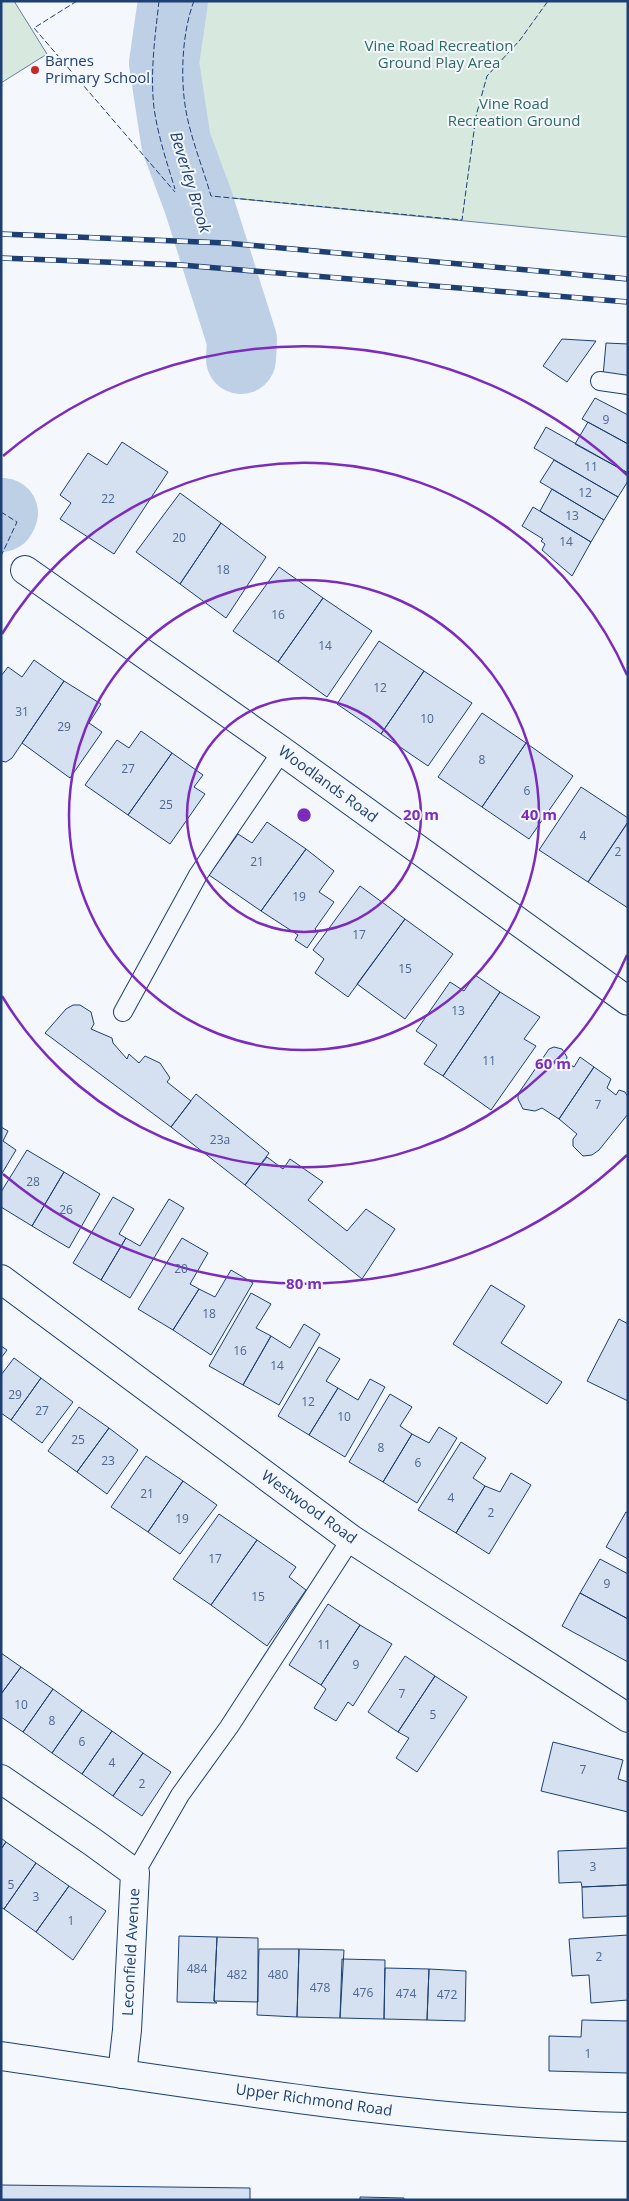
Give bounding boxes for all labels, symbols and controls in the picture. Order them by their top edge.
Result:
park label: Vine Road Recreation Ground Play Area [364,35,514,72]
place label: Barnes Primary School [45,50,150,87]
marker: Barnes Primary School [29,64,41,76]
park label: Vine Road Recreation Ground [448,93,580,130]
water label: Beverley Brook [165,129,217,236]
house number: 9 [603,411,610,428]
house number: 11 [584,458,598,475]
house number: 12 [578,484,592,501]
house number: 22 [101,490,115,507]
house number: 13 [565,507,579,524]
house number: 20 [172,529,186,546]
house number: 14 [559,533,573,550]
house number: 18 [216,561,230,578]
house number: 16 [271,606,285,623]
house number: 14 [318,637,332,654]
house number: 12 [373,679,387,696]
house number: 31 [15,703,29,720]
house number: 10 [420,710,434,727]
house number: 29 [57,718,71,735]
street label: Woodlands Road [275,740,382,826]
house number: 8 [479,751,486,768]
house number: 27 [121,760,135,777]
house number: 6 [524,782,531,799]
house number: 25 [159,796,173,813]
text: 20 m [403,804,439,824]
text: 40 m [521,804,557,824]
centre of rings [295,806,313,824]
house number: 4 [580,827,587,844]
house number: 2 [615,843,622,860]
house number: 21 [250,853,264,870]
house number: 19 [292,888,306,905]
house number: 17 [352,926,366,943]
house number: 15 [398,960,412,977]
house number: 13 [451,1002,465,1019]
house number: 11 [482,1052,496,1069]
text: 60 m [535,1053,571,1073]
house number: 7 [595,1096,602,1113]
house number: 23a [210,1131,230,1148]
house number: 28 [26,1173,40,1190]
house number: 26 [59,1201,73,1218]
house number: 20 [174,1260,188,1277]
text: 80 m [286,1273,322,1293]
house number: 18 [202,1305,216,1322]
house number: 16 [233,1342,247,1359]
house number: 14 [270,1357,284,1374]
house number: 29 [8,1386,22,1403]
house number: 12 [301,1393,315,1410]
house number: 27 [35,1402,49,1419]
house number: 10 [337,1408,351,1425]
house number: 25 [71,1431,85,1448]
house number: 8 [378,1439,385,1456]
house number: 23 [101,1452,115,1469]
house number: 6 [415,1454,422,1471]
street label: Westwood Road [258,1465,361,1548]
house number: 21 [140,1485,154,1502]
house number: 4 [448,1489,455,1506]
house number: 2 [488,1504,495,1521]
house number: 19 [175,1510,189,1527]
house number: 17 [208,1550,222,1567]
house number: 9 [604,1575,611,1592]
house number: 15 [251,1588,265,1605]
house number: 11 [317,1636,331,1653]
house number: 9 [353,1656,360,1673]
house number: 7 [399,1685,406,1702]
house number: 10 [14,1696,28,1713]
house number: 5 [430,1706,437,1723]
house number: 8 [49,1712,56,1729]
house number: 6 [79,1733,86,1750]
house number: 4 [109,1754,116,1771]
house number: 7 [580,1761,587,1778]
house number: 2 [139,1775,146,1792]
house number: 3 [590,1858,597,1875]
house number: 5 [8,1876,15,1893]
house number: 3 [33,1888,40,1905]
street label: Leconfield Avenue [117,1888,143,2016]
house number: 1 [68,1912,74,1929]
house number: 2 [596,1948,603,1965]
house number: 484 [187,1960,207,1977]
house number: 482 [227,1966,247,1983]
house number: 480 [268,1966,288,1983]
house number: 478 [310,1979,330,1996]
house number: 476 [353,1984,373,2001]
house number: 474 [396,1985,416,2002]
house number: 472 [437,1986,457,2003]
house number: 1 [585,2045,591,2062]
street label: Upper Richmond Road [234,2078,394,2120]

